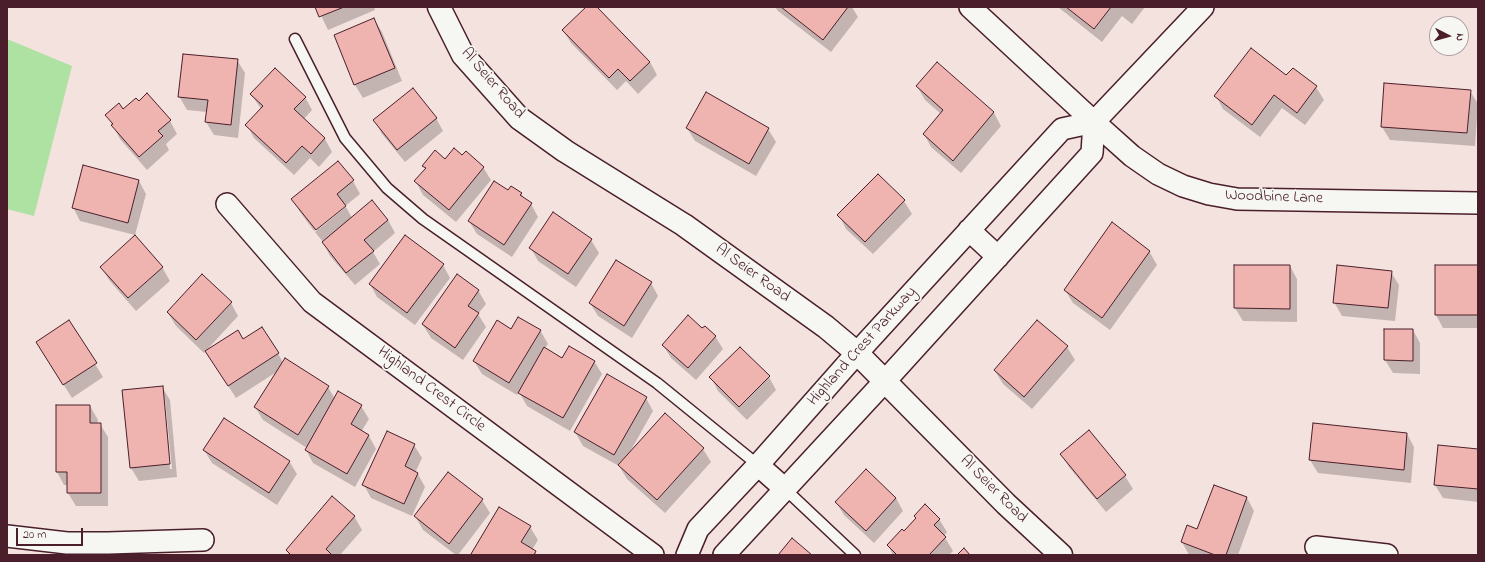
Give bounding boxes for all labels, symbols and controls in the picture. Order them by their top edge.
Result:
north arrow [1429,16,1469,56]
text: N [1452,33,1468,42]
street label: Al Seier Road [456,45,528,123]
street label: Woodbine Lane [1225,187,1323,209]
street label: Al Seier Road [711,240,793,308]
street label: Highland Crest Parkway [804,283,922,411]
street label: Highland Crest Circle [373,343,489,437]
street label: Al Seier Road [955,452,1031,528]
scale bar [18,520,85,546]
text: 20 m [23,526,46,544]

